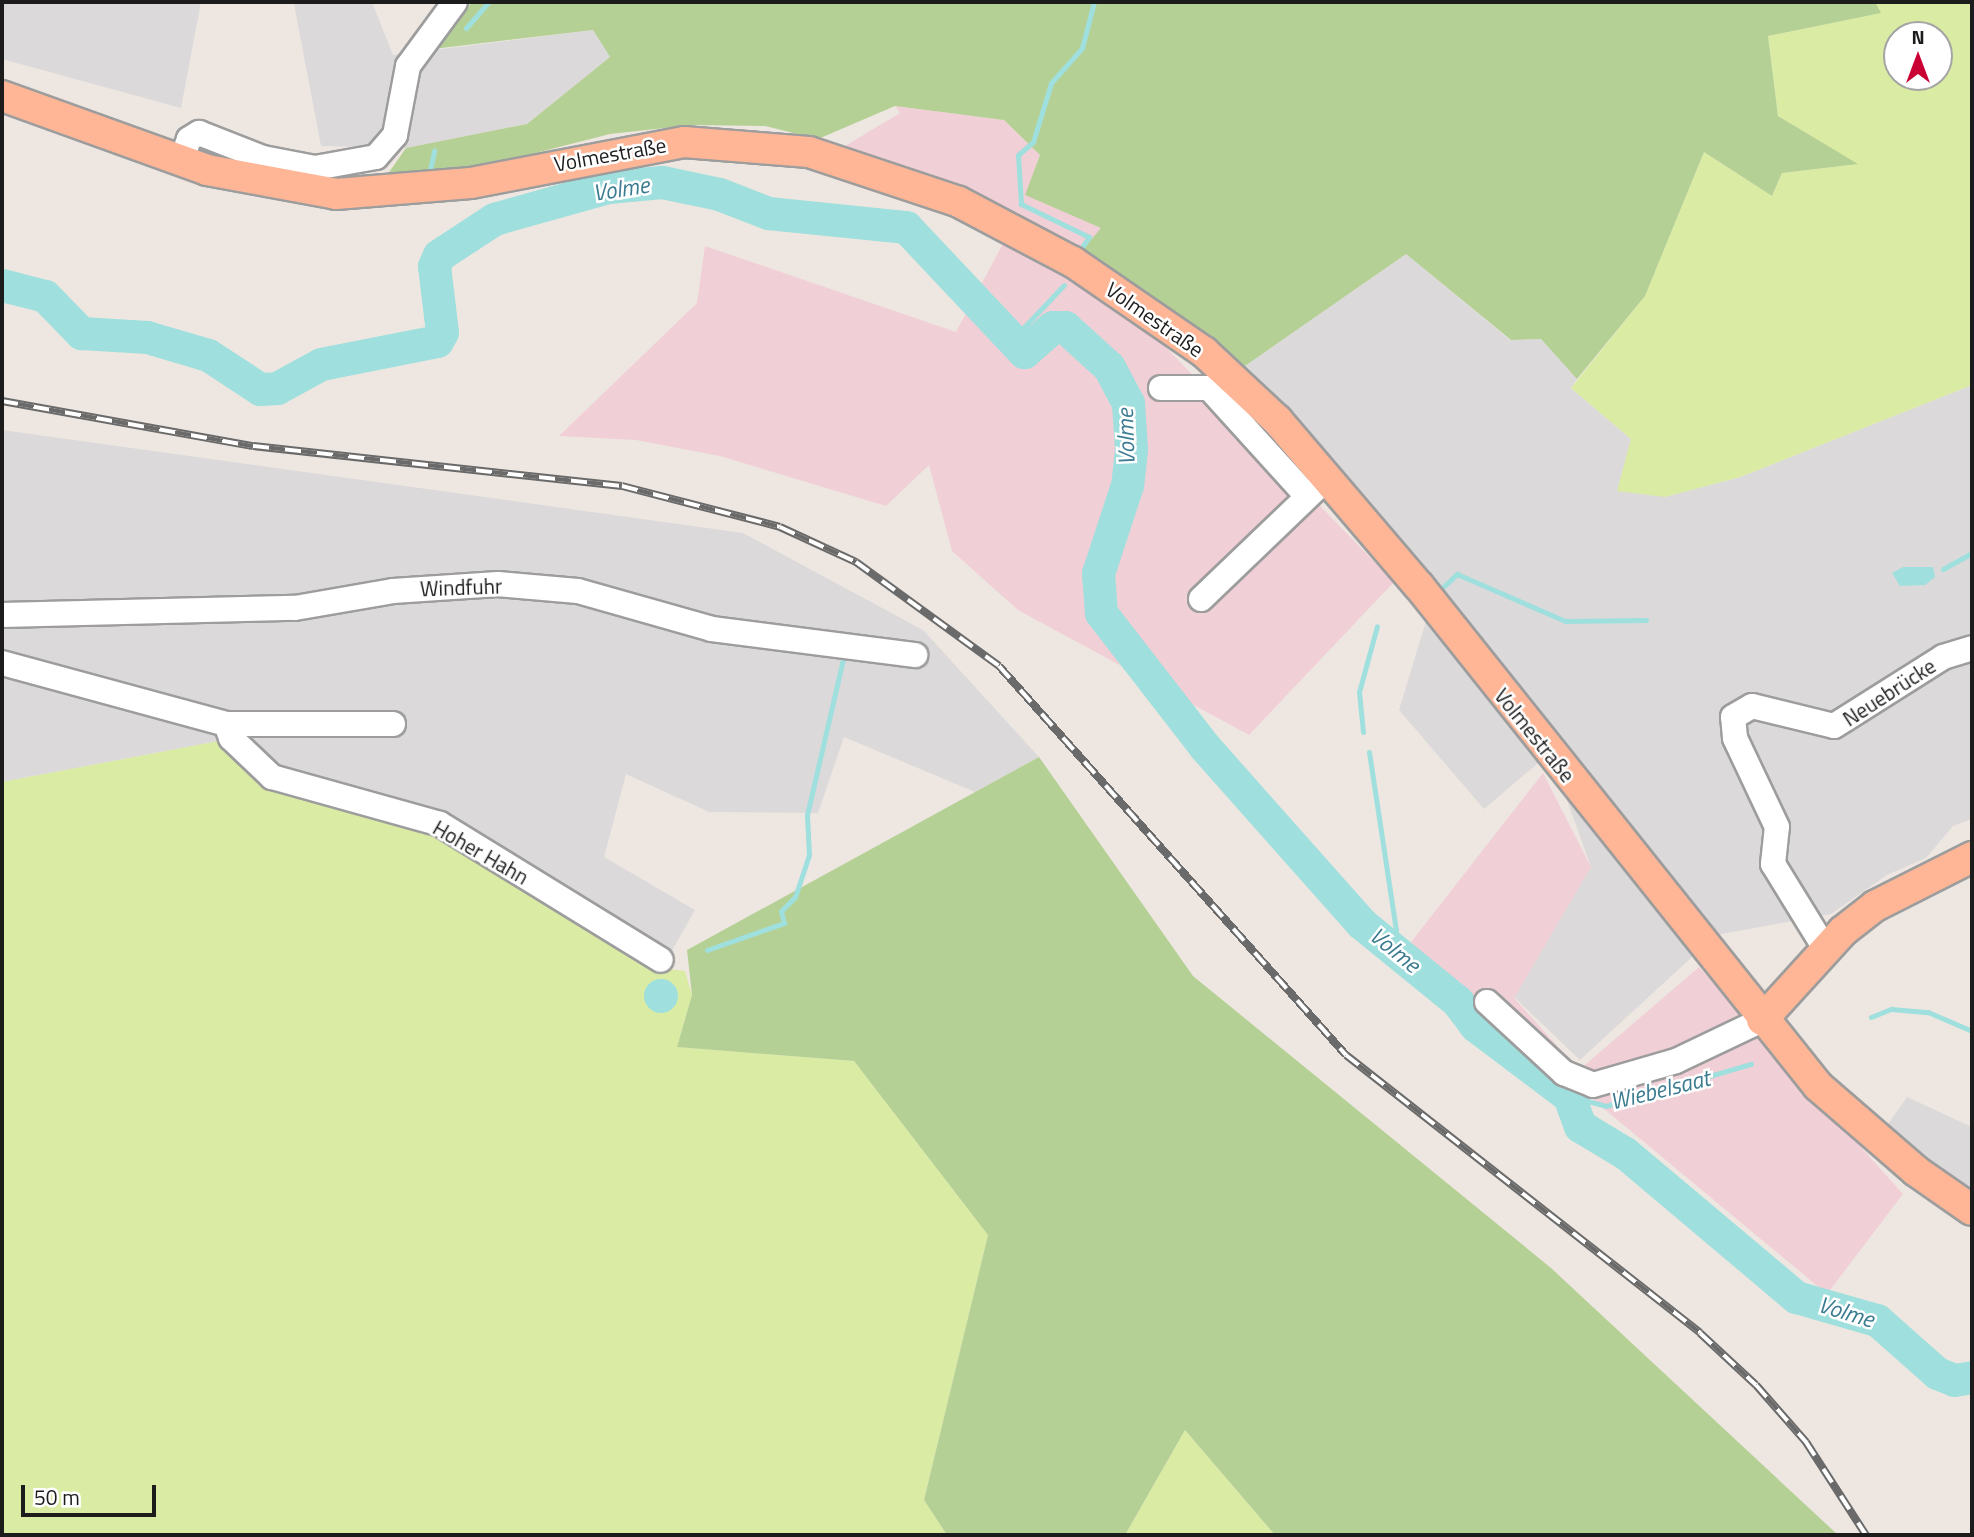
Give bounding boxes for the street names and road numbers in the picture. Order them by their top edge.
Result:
street label: Volmestraße [552,132,668,176]
street label: Volmestraße [1101,276,1209,362]
street label: Windfuhr [419,573,503,601]
street label: Neuebrücke [1838,653,1940,731]
street label: Volmestraße [1490,683,1580,787]
street label: Hoher Hahn [429,815,533,889]

